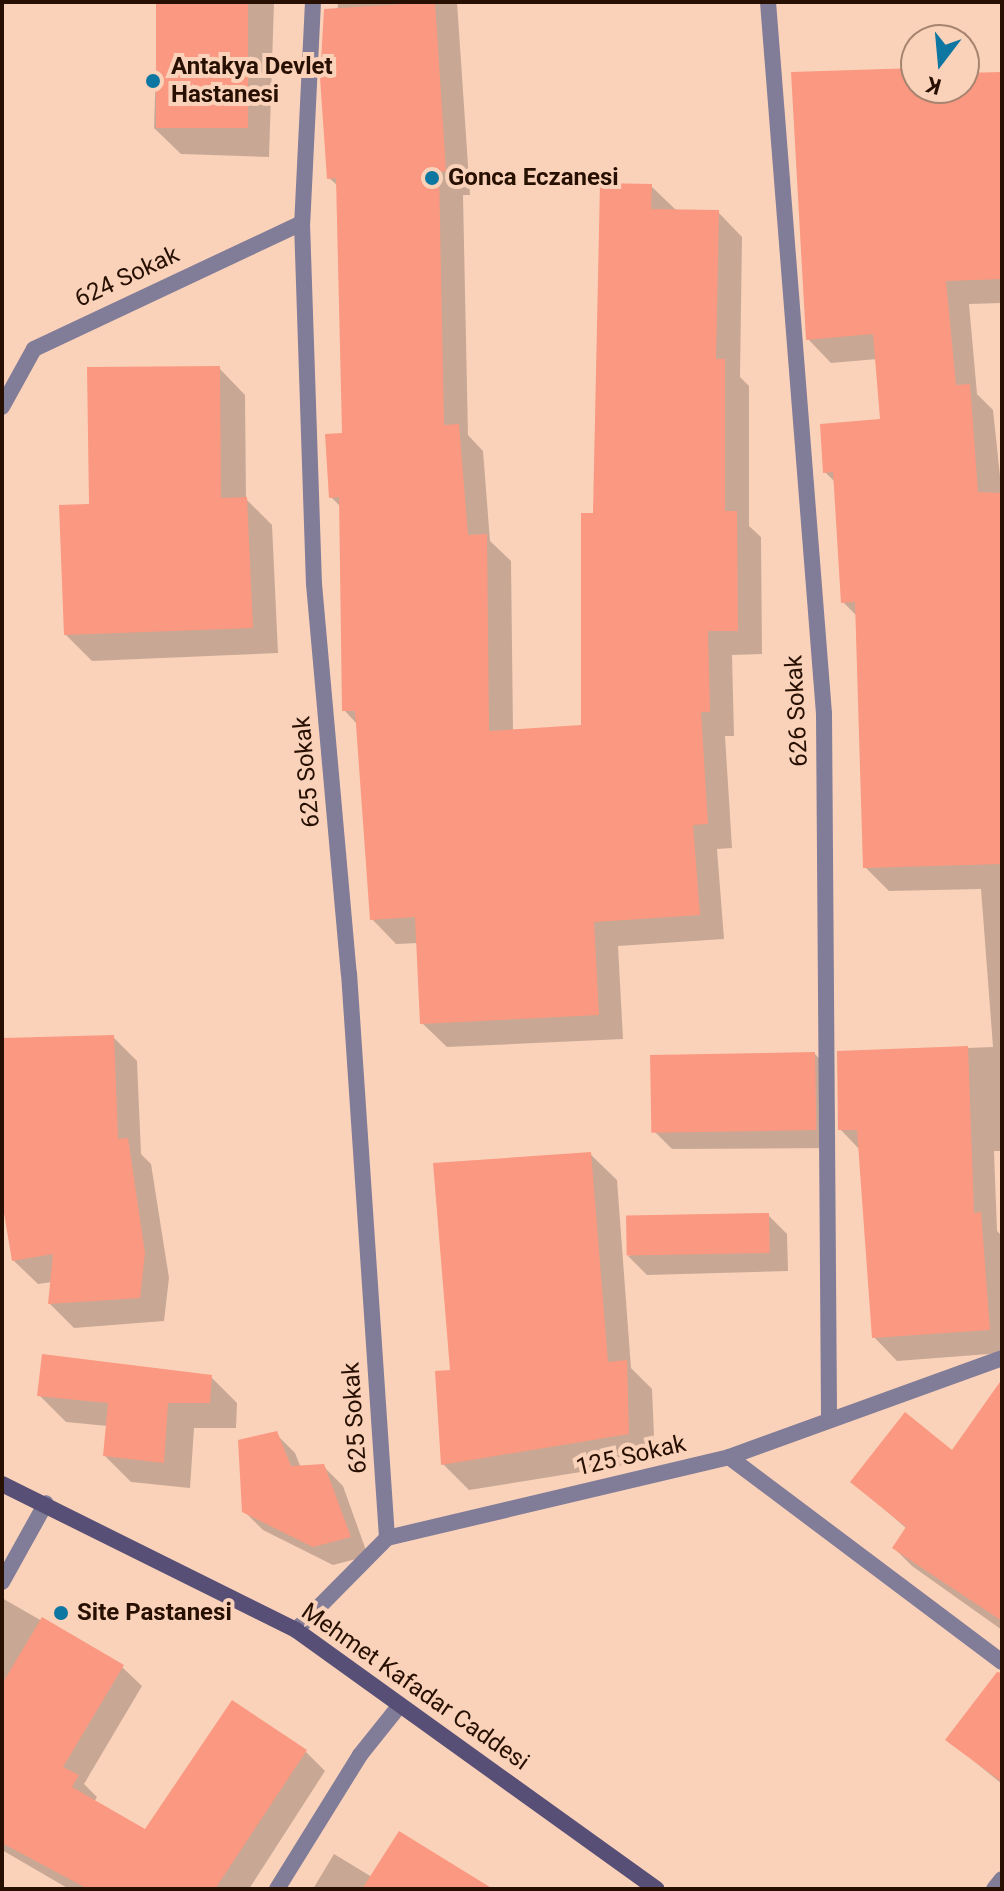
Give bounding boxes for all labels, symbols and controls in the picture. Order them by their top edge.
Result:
north arrow [900,24,980,104]
place label: Antakya Devlet Hastanesi [171,53,333,109]
marker: Antakya Devlet Hastanesi [142,70,164,92]
text: K [924,72,944,100]
place label: Gonca Eczanesi [448,164,619,192]
marker: Gonca Eczanesi [423,169,441,187]
street label: 624 Sokak [70,240,184,314]
street label: 626 Sokak [780,654,814,768]
street label: 625 Sokak [288,715,326,829]
street label: 625 Sokak [337,1361,373,1475]
street label: 125 Sokak [573,1429,689,1483]
street label: Mehmet Kafadar Caddesi [296,1597,534,1777]
place label: Site Pastanesi [77,1599,232,1627]
marker: Site Pastanesi [52,1604,70,1622]

